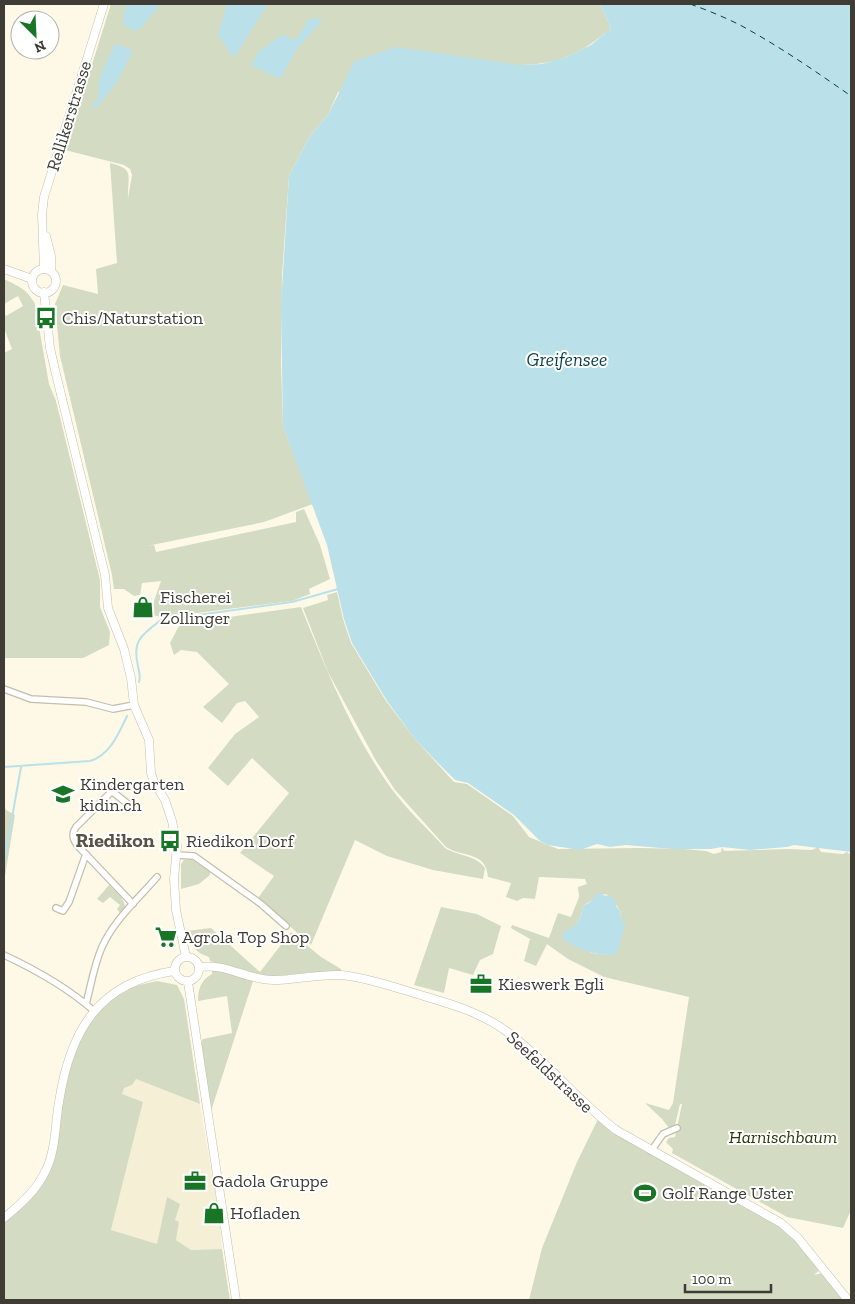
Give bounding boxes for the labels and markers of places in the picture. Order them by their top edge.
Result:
bus stop icon: Chis/Naturstation [33,305,59,331]
place label: Chis/Naturstation [62,307,204,329]
place label: Fischerei Zollinger [160,586,231,629]
shop icon: Fischerei Zollinger [130,594,156,620]
place label: Kindergarten kidin.ch [80,773,185,816]
school or university icon: Kindergarten kidin.ch [50,781,76,807]
bus stop icon: Riedikon Dorf [157,828,183,854]
place label: Riedikon Dorf [186,830,295,852]
supermarket icon: Agrola Top Shop [153,924,179,950]
place label: Agrola Top Shop [182,926,309,948]
office icon: Kieswerk Egli [468,971,494,997]
place label: Kieswerk Egli [498,973,604,995]
office icon: Gadola Gruppe [182,1168,208,1194]
place label: Gadola Gruppe [212,1170,328,1192]
sports icon: Golf Range Uster [632,1180,658,1206]
place label: Golf Range Uster [662,1182,794,1204]
shop icon: Hofladen [201,1200,227,1226]
place label: Hofladen [230,1202,301,1224]

